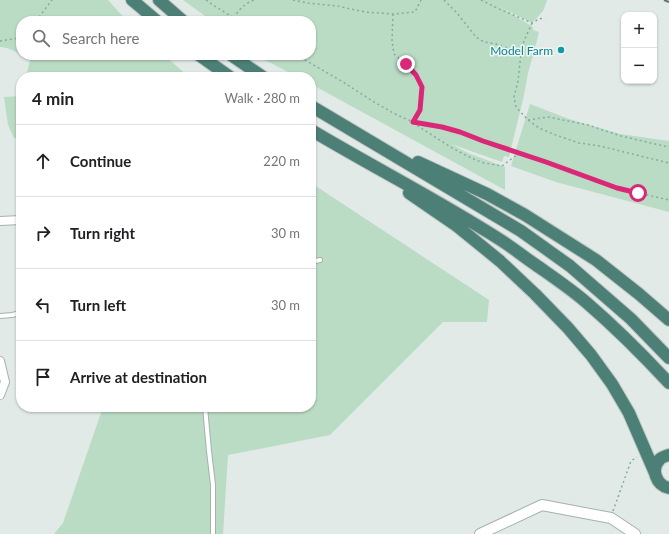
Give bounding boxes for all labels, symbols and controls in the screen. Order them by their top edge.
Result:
map controls [621,12,657,84]
button: + [621,12,657,48]
search box [16,16,316,60]
icon: search [30,27,52,49]
text: Search here [62,29,139,47]
place label: Model Farm [490,43,553,58]
marker: Model Farm [556,45,566,55]
button: − [621,48,657,84]
route end [397,55,415,73]
text: 4 min [32,88,74,109]
text: Walk · 280 m [224,90,300,106]
icon: ahead [32,150,54,172]
text: Continue [70,152,131,170]
text: 220 m [263,153,300,169]
route start [629,184,647,202]
icon: right [32,222,54,244]
text: Turn right [70,224,135,242]
text: 30 m [271,225,300,241]
icon: left [32,294,54,316]
text: Turn left [70,296,126,314]
text: 30 m [271,297,300,313]
icon: arrive [32,366,54,388]
text: Arrive at destination [70,368,207,386]

